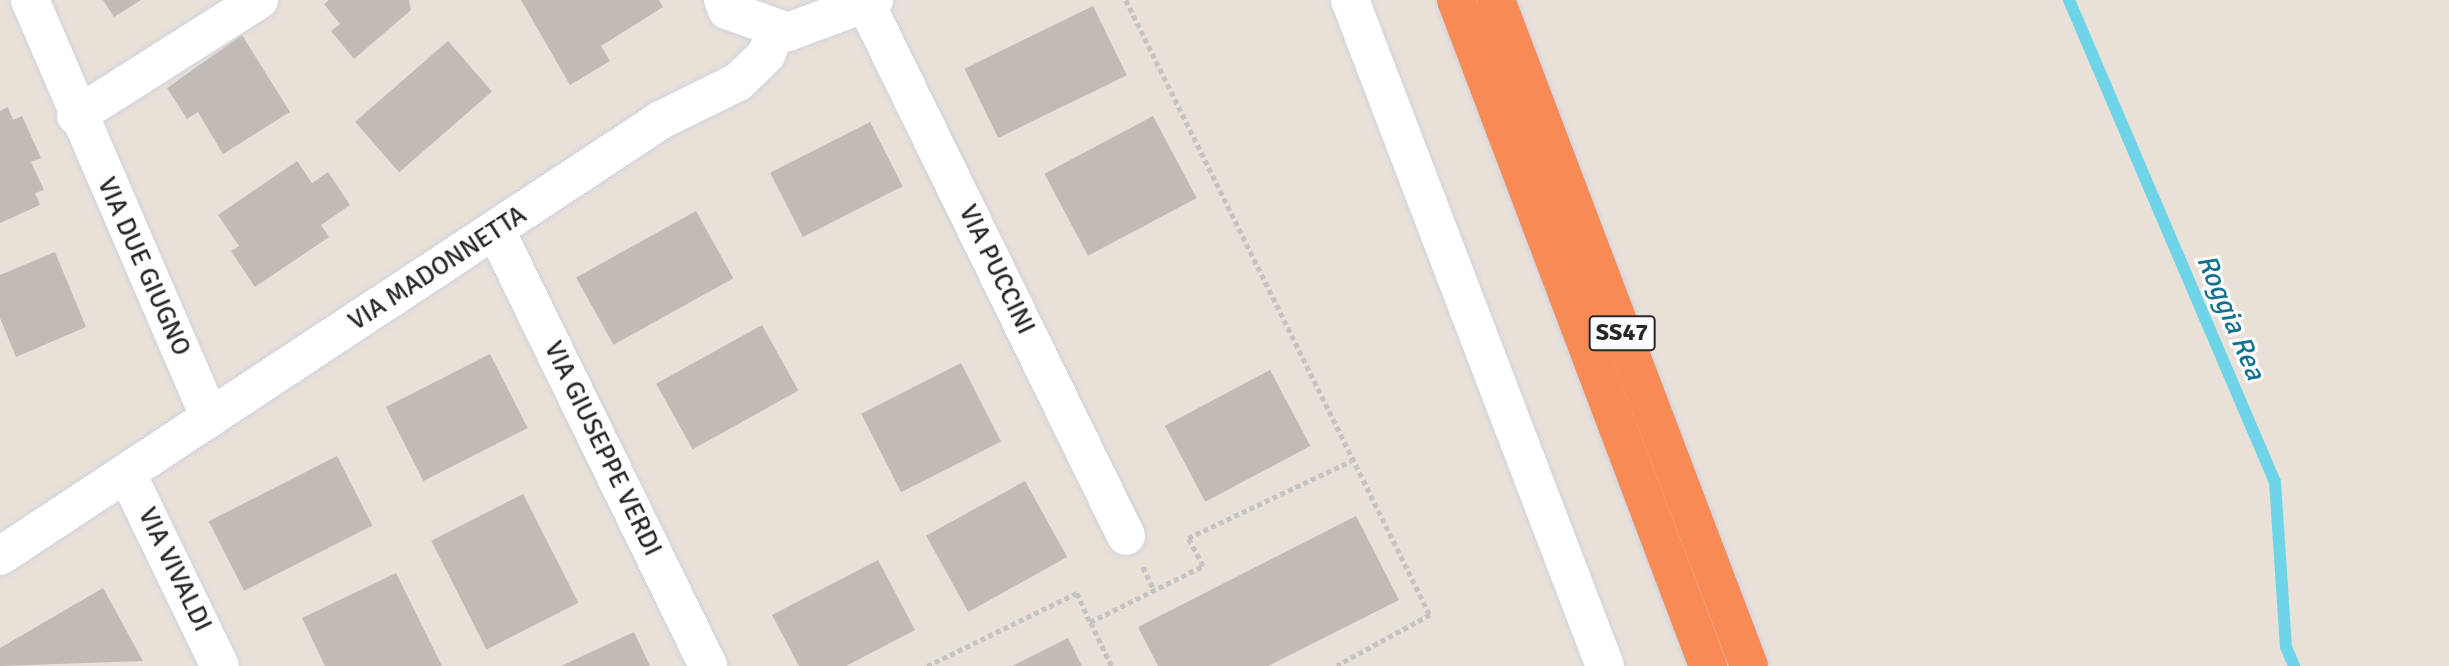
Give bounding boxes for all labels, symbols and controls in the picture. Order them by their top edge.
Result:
street label: VIA DUE GIUGNO [90,173,196,361]
street label: VIA MADONNETTA [343,200,533,338]
street label: VIA PUCCINI [951,200,1041,340]
water label: Roggia Rea [2190,249,2272,385]
road number: SS47 [1587,312,1657,354]
street label: VIA GIUSEPPE VERDI [537,337,667,561]
street label: VIA VIVALDI [131,503,217,637]

